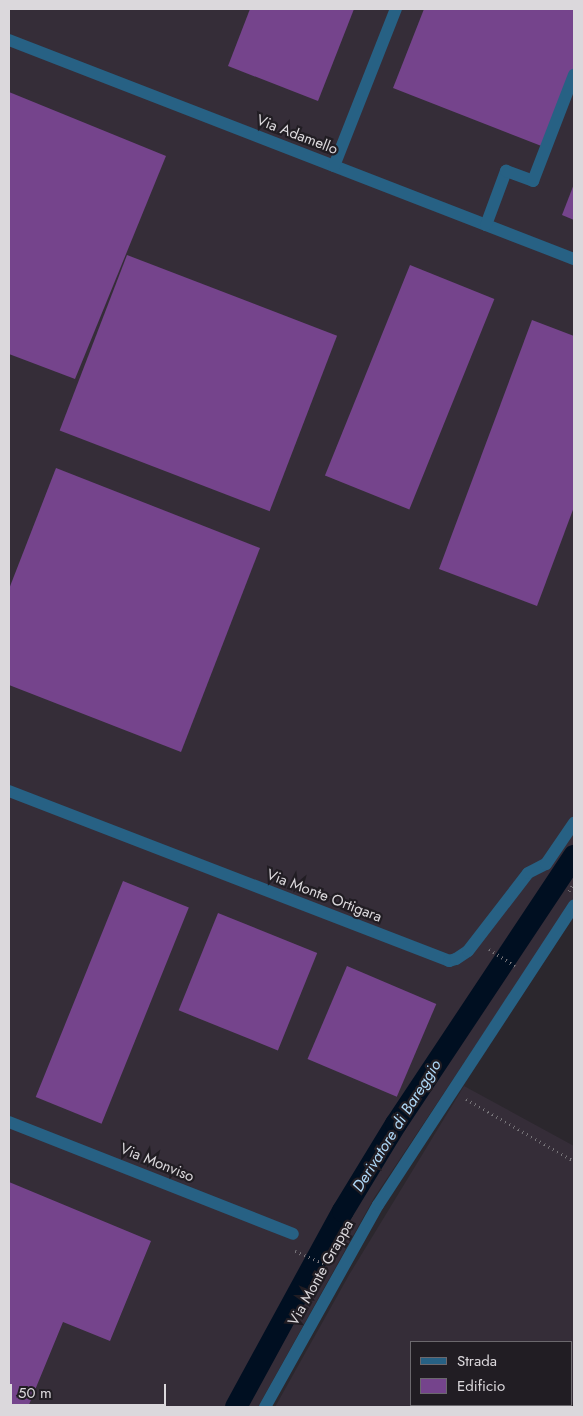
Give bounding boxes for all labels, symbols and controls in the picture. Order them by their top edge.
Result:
street label: Via Adamello [254,111,340,159]
street label: Via Monte Ortigara [264,866,384,926]
water label: Derivatore di Bareggio [349,1056,445,1196]
street label: Via Monviso [117,1140,197,1186]
street label: Via Monte Grappa [285,1217,357,1329]
legend [410,1341,573,1406]
text: Strada [457,1350,497,1372]
scale bar [12,1374,169,1406]
text: Edificio [457,1375,505,1397]
text: 50 m [18,1382,52,1404]

